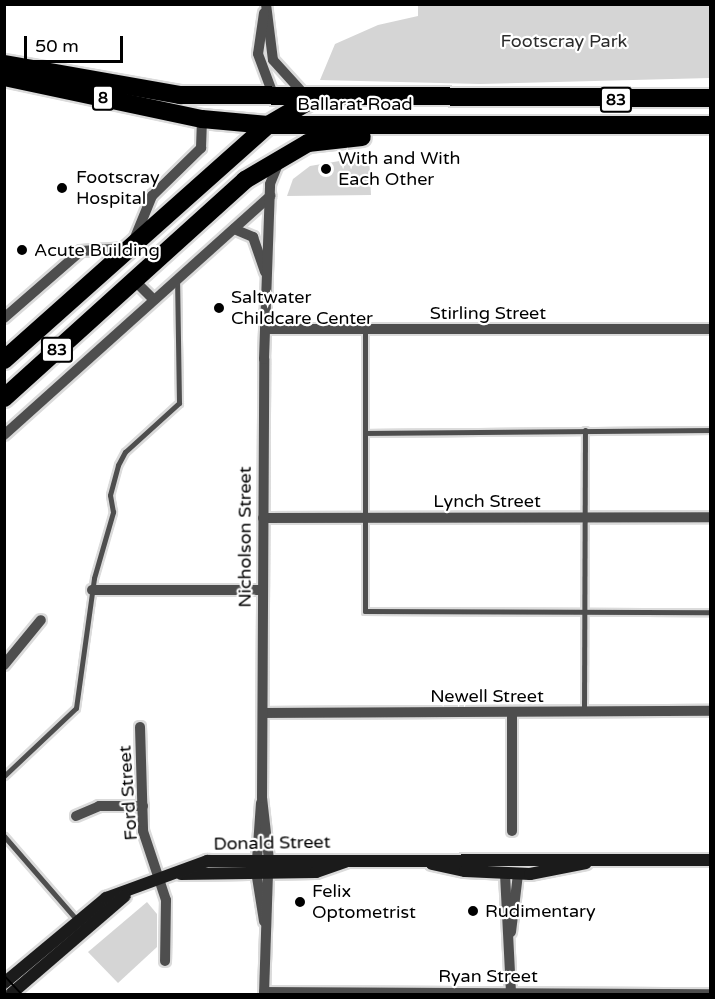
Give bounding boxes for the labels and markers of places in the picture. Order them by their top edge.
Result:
place label: With and With Each Other [338,148,460,190]
marker: With and With Each Other [319,162,333,176]
place label: Footscray Hospital [76,167,160,210]
marker: Footscray Hospital [53,179,71,197]
place label: Acute Building [34,239,160,261]
marker: Acute Building [15,243,29,257]
place label: Saltwater Childcare Center [231,287,373,330]
marker: Saltwater Childcare Center [212,301,226,315]
place label: Felix Optometrist [312,881,416,924]
marker: Felix Optometrist [293,895,307,909]
place label: Rudimentary [485,900,596,922]
marker: Rudimentary [466,904,480,918]

